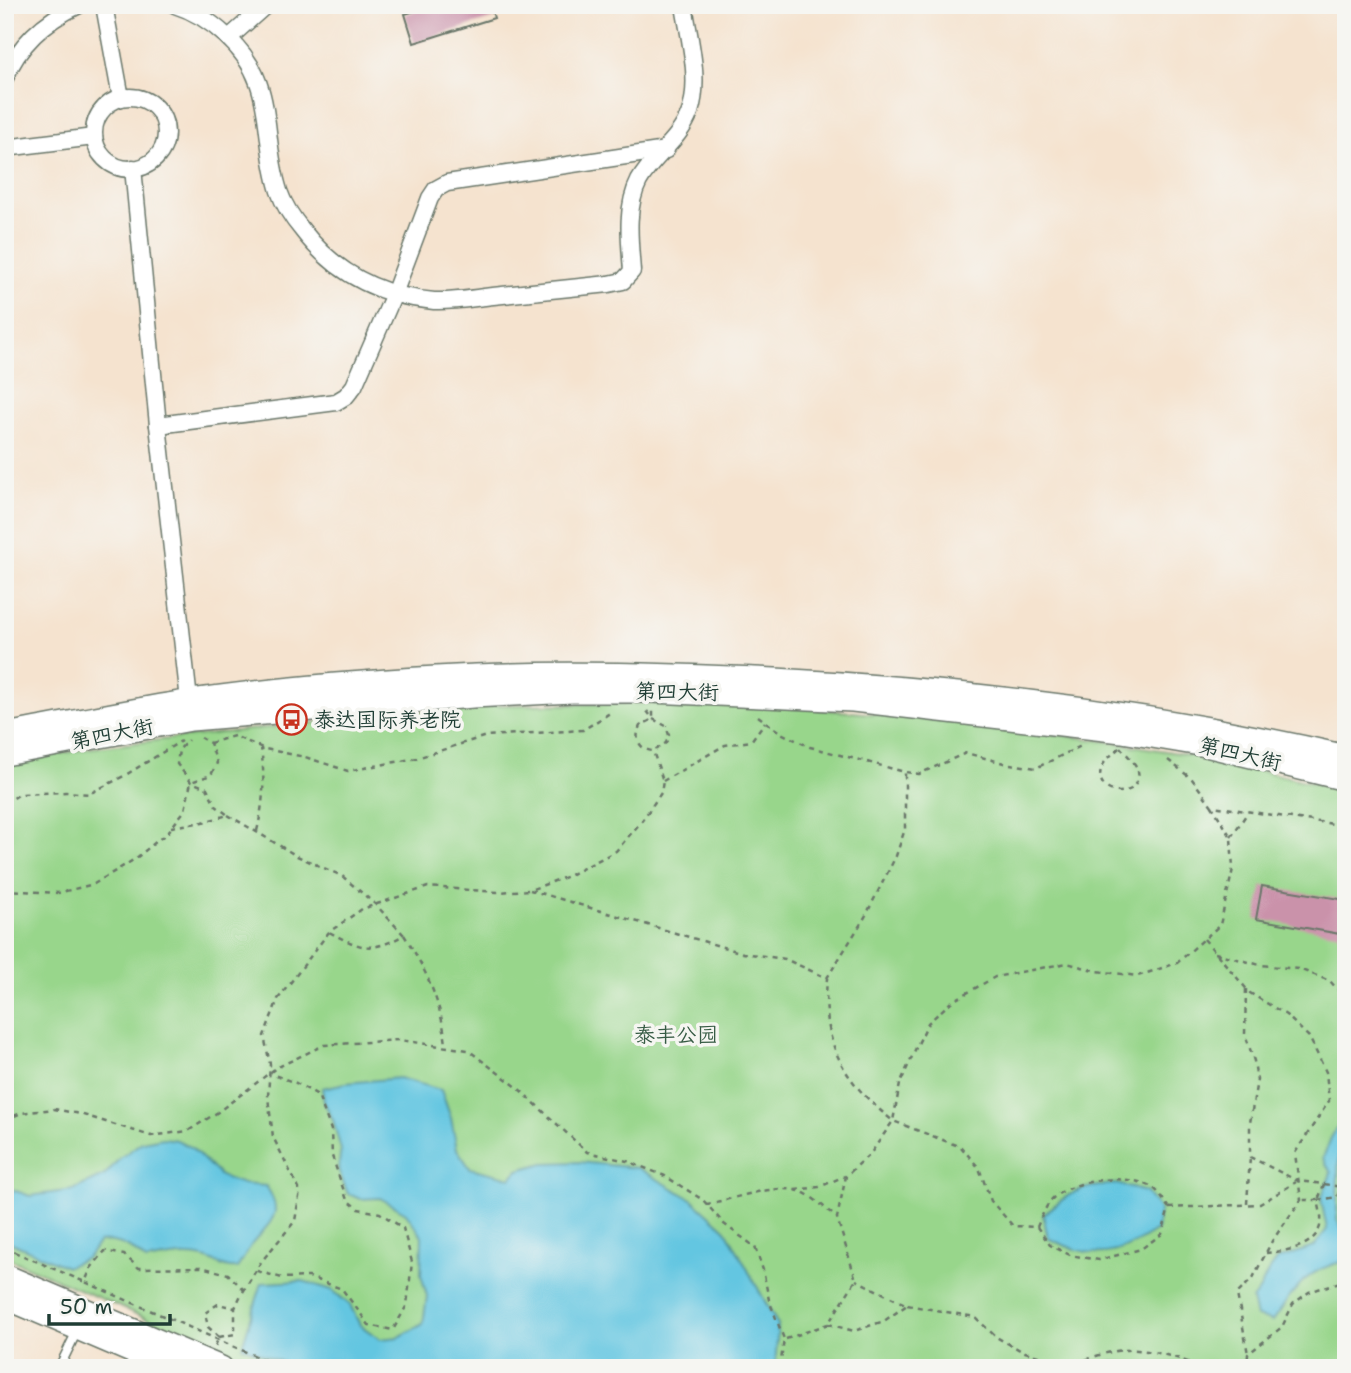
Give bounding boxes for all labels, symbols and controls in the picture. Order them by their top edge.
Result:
street label: 第四大街 [635,677,719,707]
bus stop icon: 泰达国际养老院 [274,703,308,737]
place label: 泰达国际养老院 [314,706,461,734]
street label: 第四大街 [68,712,156,756]
street label: 第四大街 [1196,731,1284,777]
park label: 泰丰公园 [634,1021,718,1049]
scale bar [49,1282,170,1326]
text: 50 m [60,1293,113,1321]

